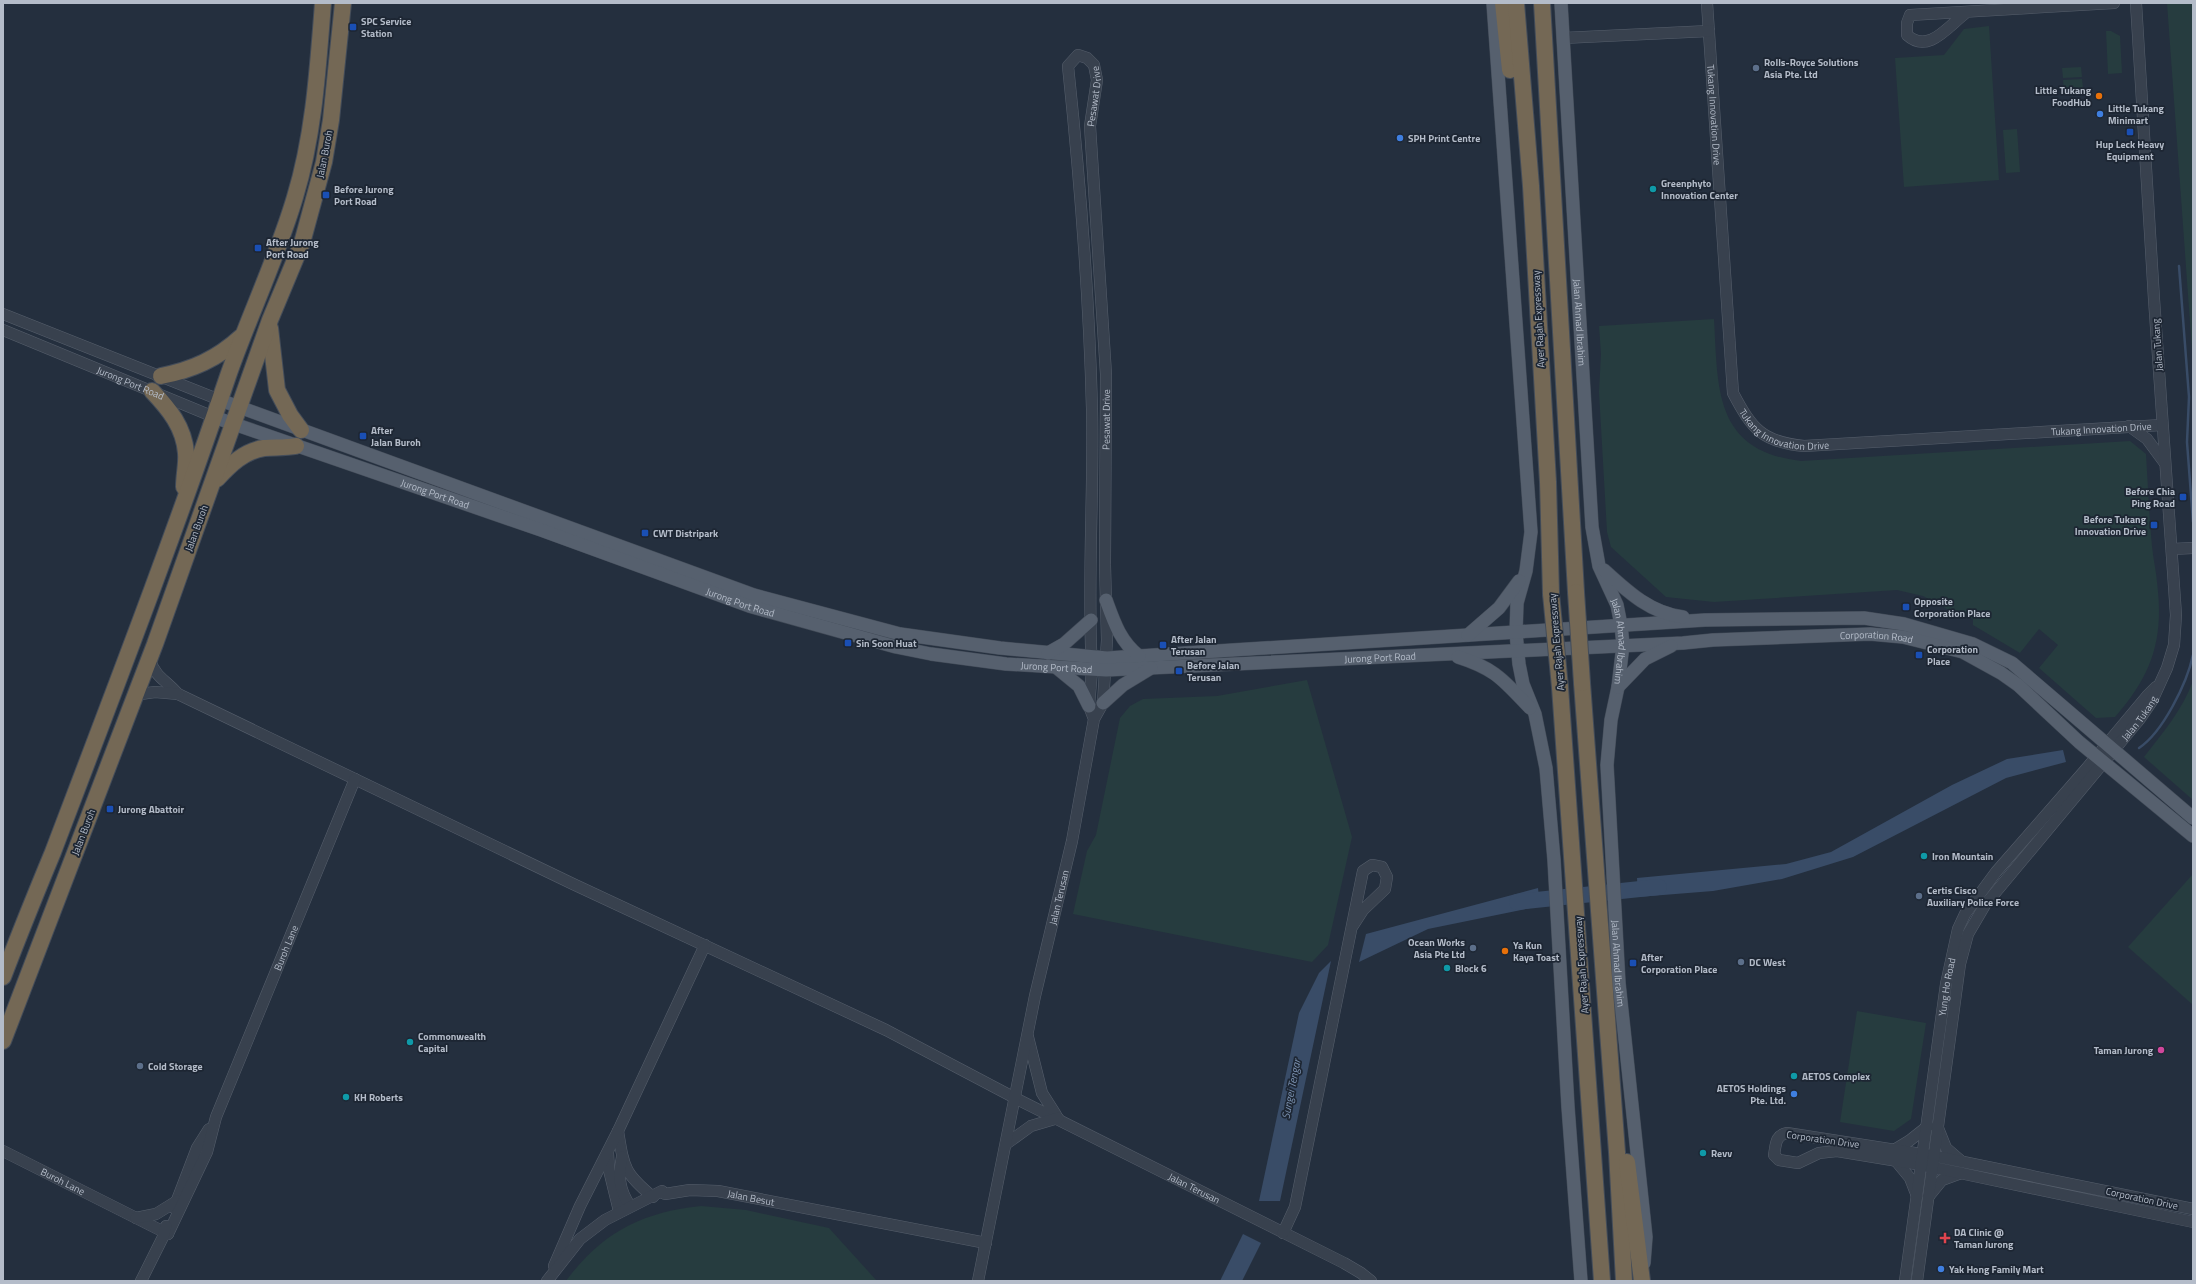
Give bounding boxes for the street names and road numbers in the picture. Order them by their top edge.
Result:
street label: Tukang Innovation Drive [1703,64,1725,166]
street label: Pesawat Drive [1083,65,1105,128]
street label: Jalan Buroh [313,129,336,179]
street label: Ayer Rajah Expressway [1528,270,1549,368]
street label: Jalan Ahmad Ibrahim [1569,278,1589,366]
street label: Jalan Tukang [2148,318,2167,372]
street label: Jurong Port Road [94,362,166,404]
street label: Pesawat Drive [1099,389,1114,450]
street label: Tukang Innovation Drive [1735,406,1830,454]
street label: Tukang Innovation Drive [2051,419,2152,440]
street label: Jurong Port Road [399,475,471,513]
street label: Jalan Buroh [181,503,212,553]
street label: Jurong Port Road [704,584,776,621]
street label: Ayer Rajah Expressway [1545,593,1568,691]
street label: Jalan Ahmad Ibrahim [1607,596,1630,685]
street label: Corporation Road [1840,627,1914,647]
street label: Jurong Port Road [1344,649,1416,667]
street label: Jurong Port Road [1020,658,1093,677]
street label: Jalan Tukang [2118,693,2161,744]
street label: Jalan Buroh [68,807,99,857]
street label: Jalan Terusan [1045,869,1073,927]
street label: Ayer Rajah Expressway [1571,916,1592,1014]
street label: Jalan Ahmad Ibrahim [1608,920,1629,1008]
street label: Buroh Lane [270,923,302,973]
street label: Yung Ho Road [1935,957,1959,1017]
street label: Corporation Drive [1785,1127,1860,1152]
street label: Buroh Lane [38,1164,87,1199]
street label: Jalan Terusan [1166,1169,1222,1208]
street label: Corporation Drive [2104,1184,2179,1213]
street label: Jalan Besut [726,1186,776,1210]

